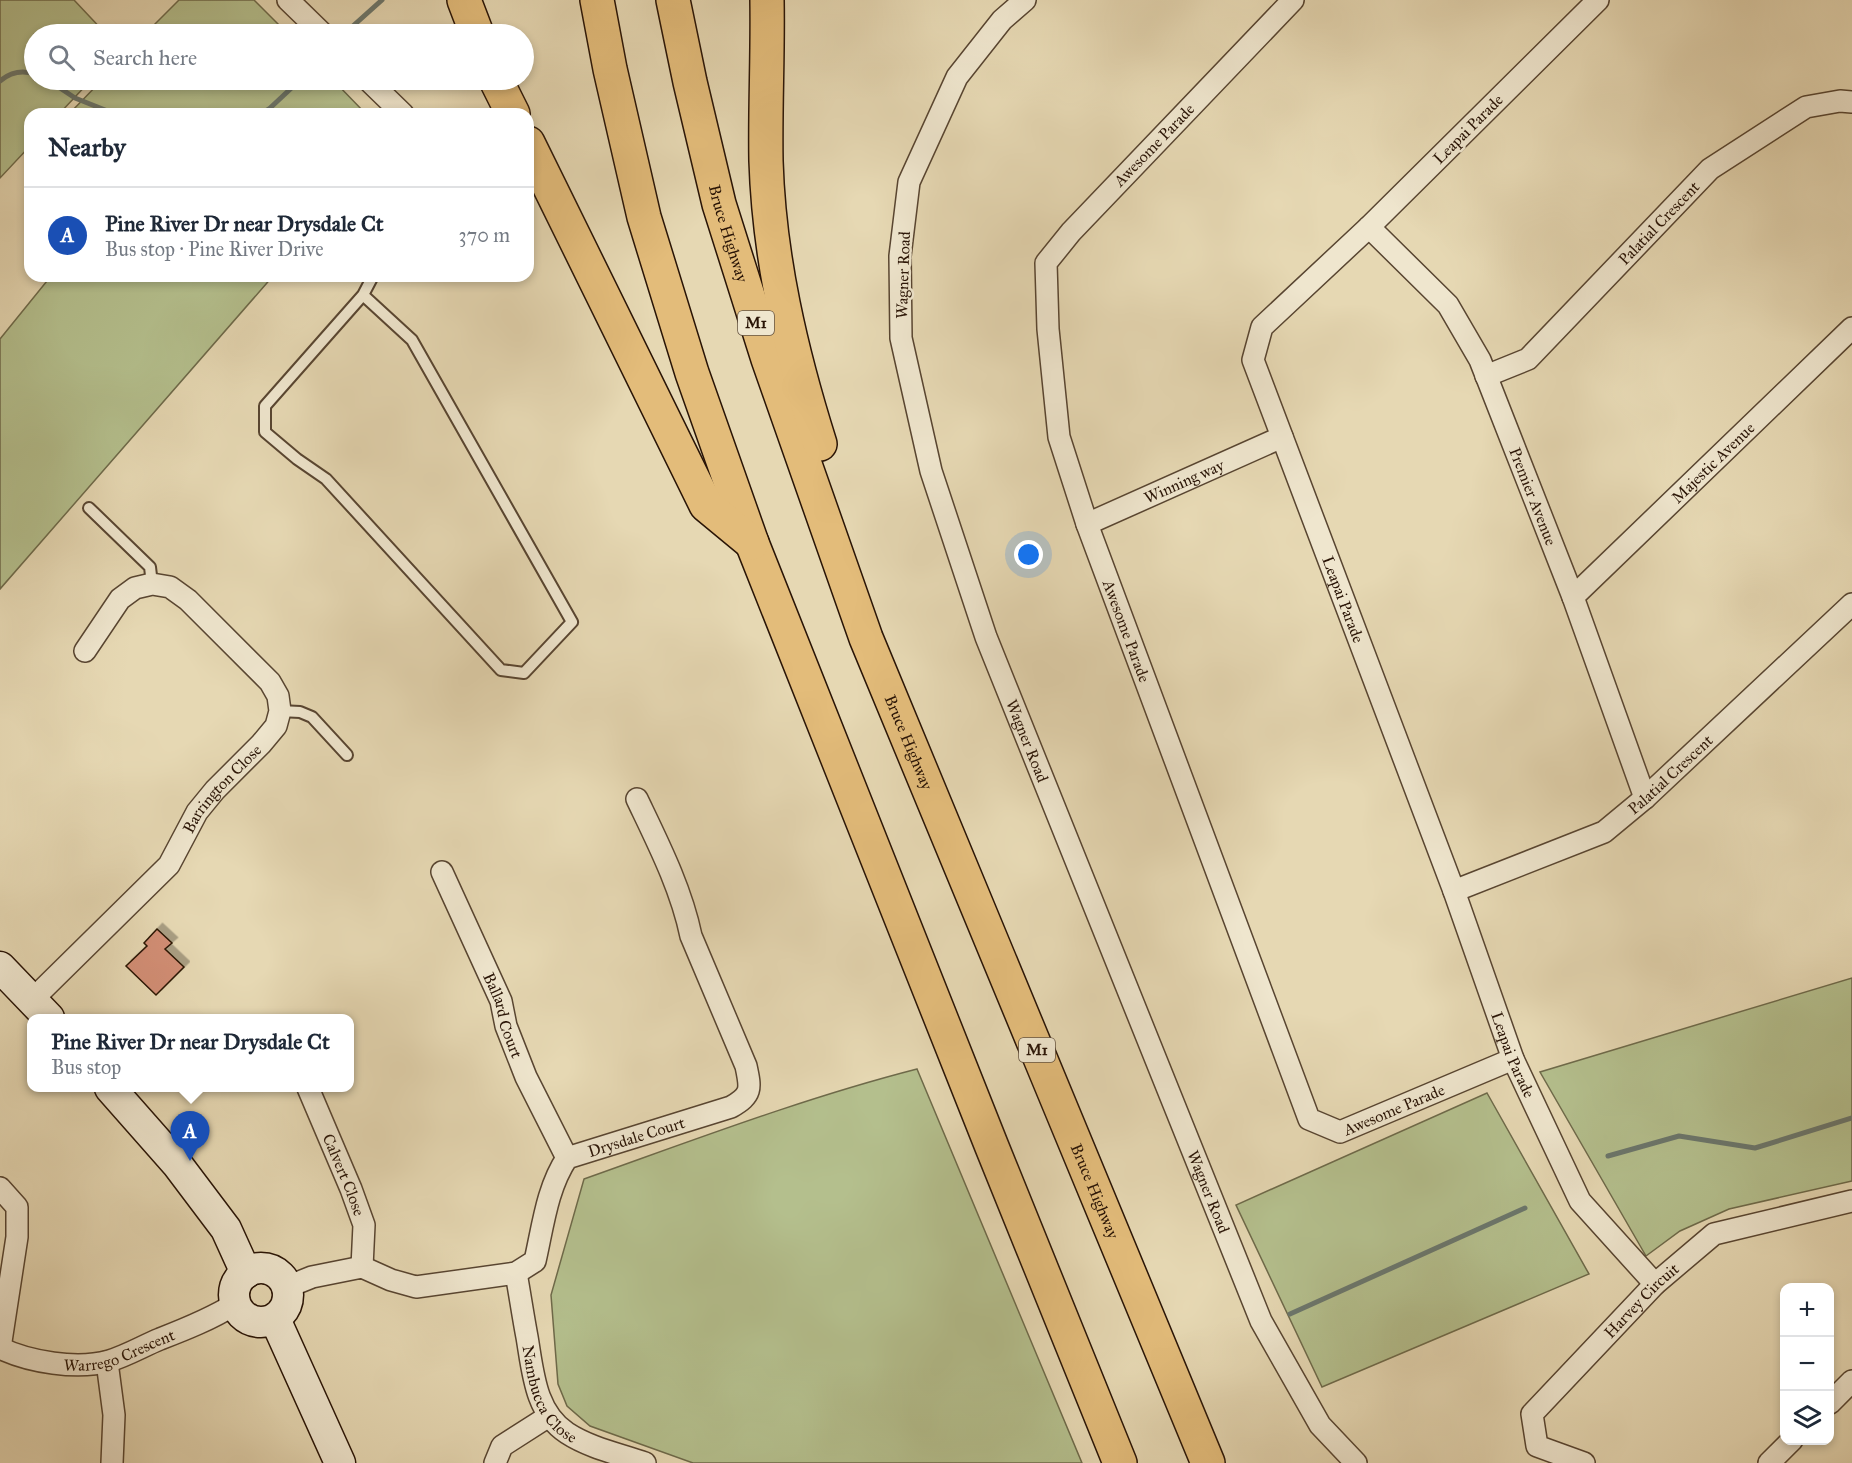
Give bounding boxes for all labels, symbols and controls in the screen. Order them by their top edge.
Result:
search box [24,24,534,90]
icon: search [45,41,78,74]
text: Search here [93,44,197,71]
street label: Leapai Parade [1429,90,1507,168]
street label: Awesome Parade [1109,99,1199,191]
text: Nearby [48,131,126,163]
street label: Palatial Crescent [1614,177,1703,268]
street label: Bruce Highway [705,183,753,285]
text: Pine River Dr near Drysdale Ct [105,210,384,237]
text: A [61,223,74,247]
text: 370 m [459,223,510,247]
street label: Wagner Road [892,231,915,319]
text: Bus stop · Pine River Drive [105,237,324,261]
road number: M1 [738,311,774,335]
street label: Majestic Avenue [1667,418,1758,507]
street label: Premier Avenue [1506,445,1561,548]
street label: Winning way [1141,455,1227,507]
your location [1014,540,1043,569]
street label: Leapai Parade [1319,553,1369,646]
street label: Awesome Parade [1099,576,1155,685]
street label: Bruce Highway [881,692,937,793]
street label: Wagner Road [1003,696,1053,785]
street label: Palatial Crescent [1624,730,1716,818]
street label: Barrington Close [178,740,265,836]
street label: Ballard Court [480,969,527,1061]
street label: Leapai Parade [1488,1009,1539,1101]
popup [27,1014,354,1092]
text: Pine River Dr near Drysdale Ct [51,1028,330,1055]
road number: M1 [1019,1038,1055,1062]
text: Bus stop [51,1055,121,1079]
street label: Awesome Parade [1339,1079,1448,1139]
pin: A [170,1112,210,1161]
street label: Drysdale Court [585,1112,687,1161]
street label: Calvert Close [319,1131,369,1219]
street label: Bruce Highway [1067,1141,1124,1242]
street label: Wagner Road [1184,1147,1234,1236]
street label: Harvey Circuit [1600,1259,1683,1342]
map controls [1780,1283,1834,1445]
button: + [1780,1283,1834,1337]
street label: Warrego Crescent [63,1325,178,1375]
button: − [1780,1337,1834,1391]
street label: Nambucca Close [519,1344,581,1447]
button: layers [1780,1391,1834,1445]

